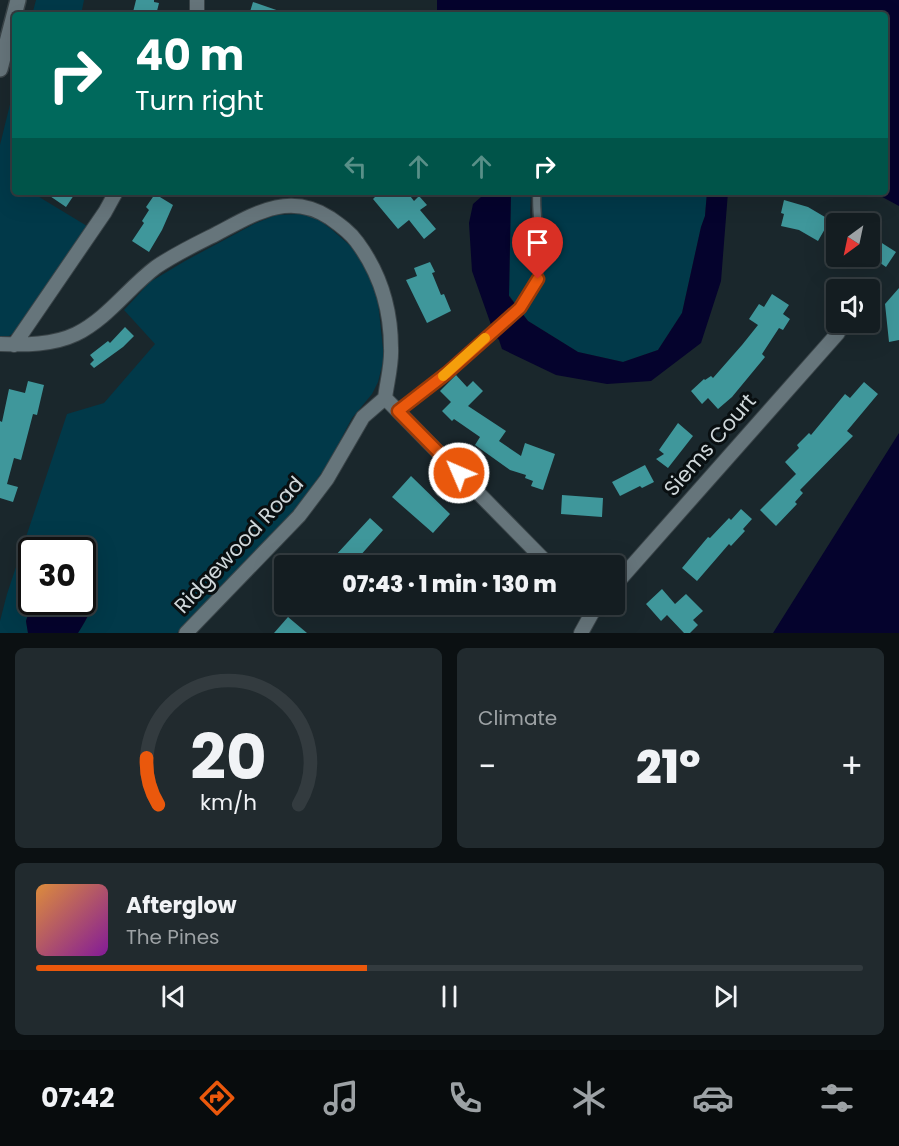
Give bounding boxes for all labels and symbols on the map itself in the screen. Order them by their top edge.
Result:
north arrow [826,213,880,267]
pin [512,217,563,279]
street label: Siems Court [657,387,762,502]
position arrow [427,441,491,505]
street label: Ridgewood Road [167,470,310,620]
speed limit sign: 30 [18,537,96,615]

